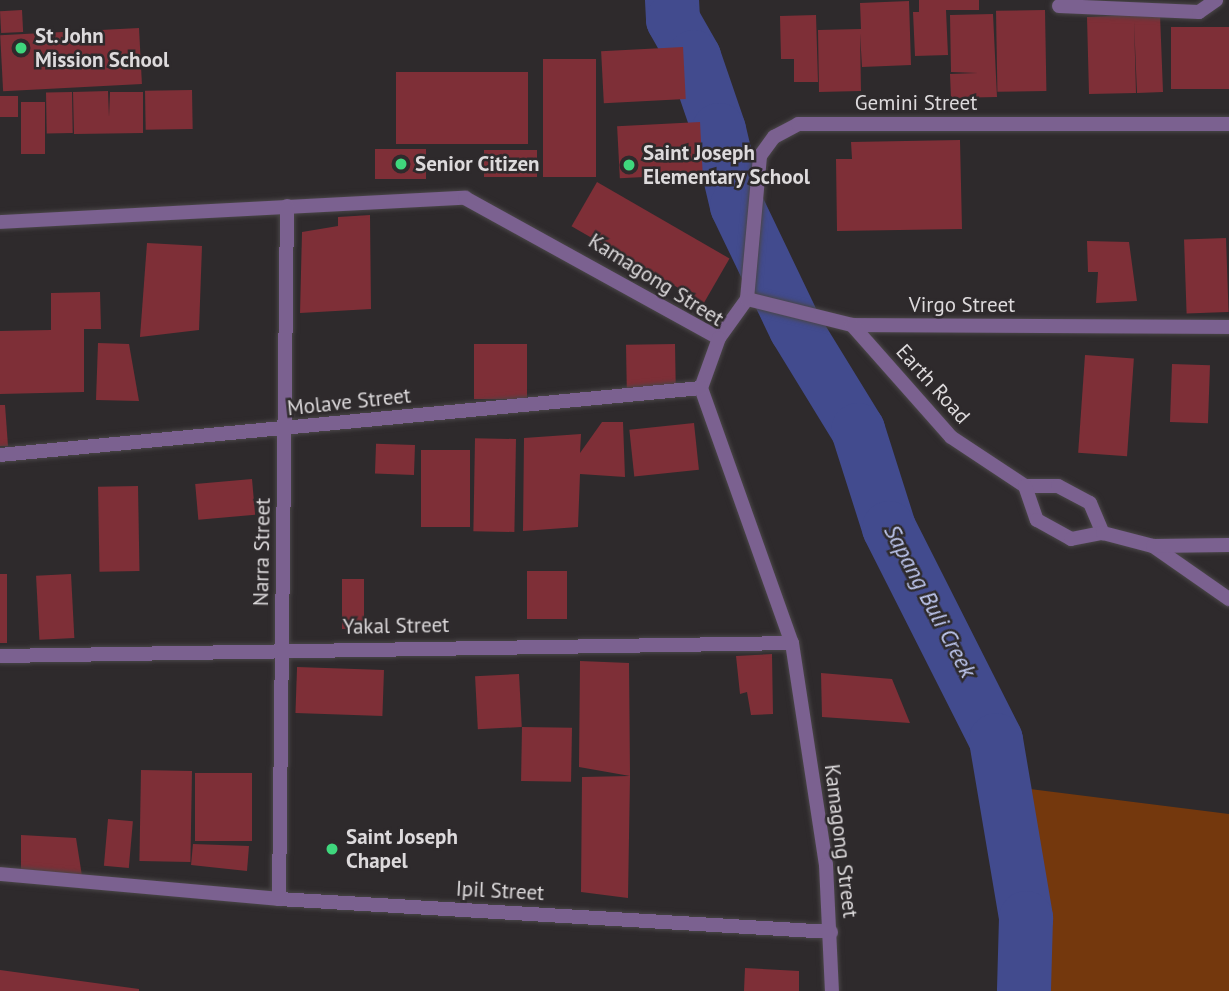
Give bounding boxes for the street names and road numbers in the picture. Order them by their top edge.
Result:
street label: Gemini Street [855,90,977,116]
street label: Kamagong Street [584,228,728,332]
street label: Virgo Street [909,292,1015,318]
street label: Earth Road [891,339,975,429]
street label: Molave Street [286,383,412,421]
street label: Narra Street [248,498,276,606]
street label: Yakal Street [343,612,449,640]
street label: Kamagong Street [819,763,863,919]
street label: Ipil Street [455,876,545,906]

